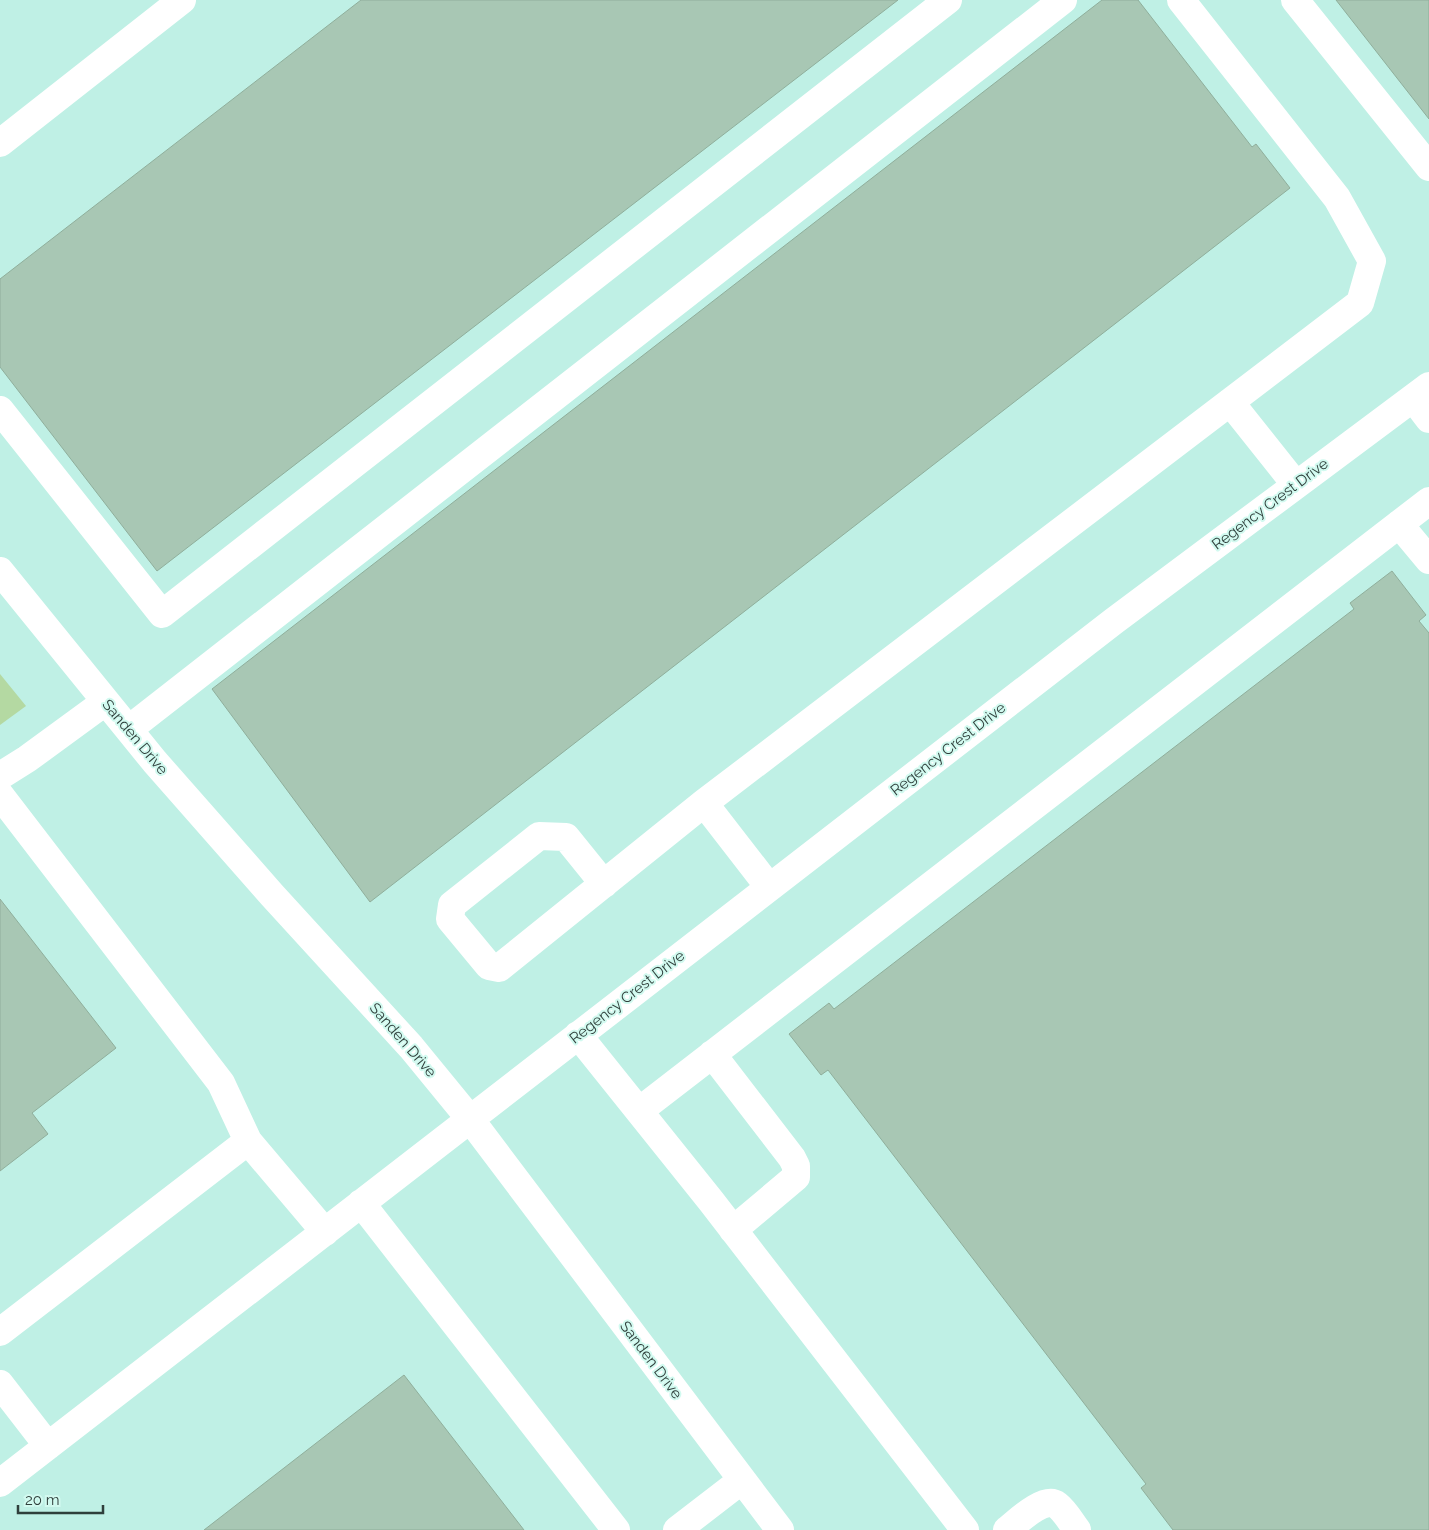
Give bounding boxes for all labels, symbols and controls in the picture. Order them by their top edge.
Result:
street label: Regency Crest Drive [1208,454,1332,554]
street label: Sanden Drive [98,696,172,778]
street label: Regency Crest Drive [887,698,1009,799]
street label: Regency Crest Drive [566,946,688,1047]
street label: Sanden Drive [366,999,440,1081]
street label: Sanden Drive [616,1318,686,1403]
scale bar [18,1482,102,1514]
text: 20 m [25,1491,60,1509]

